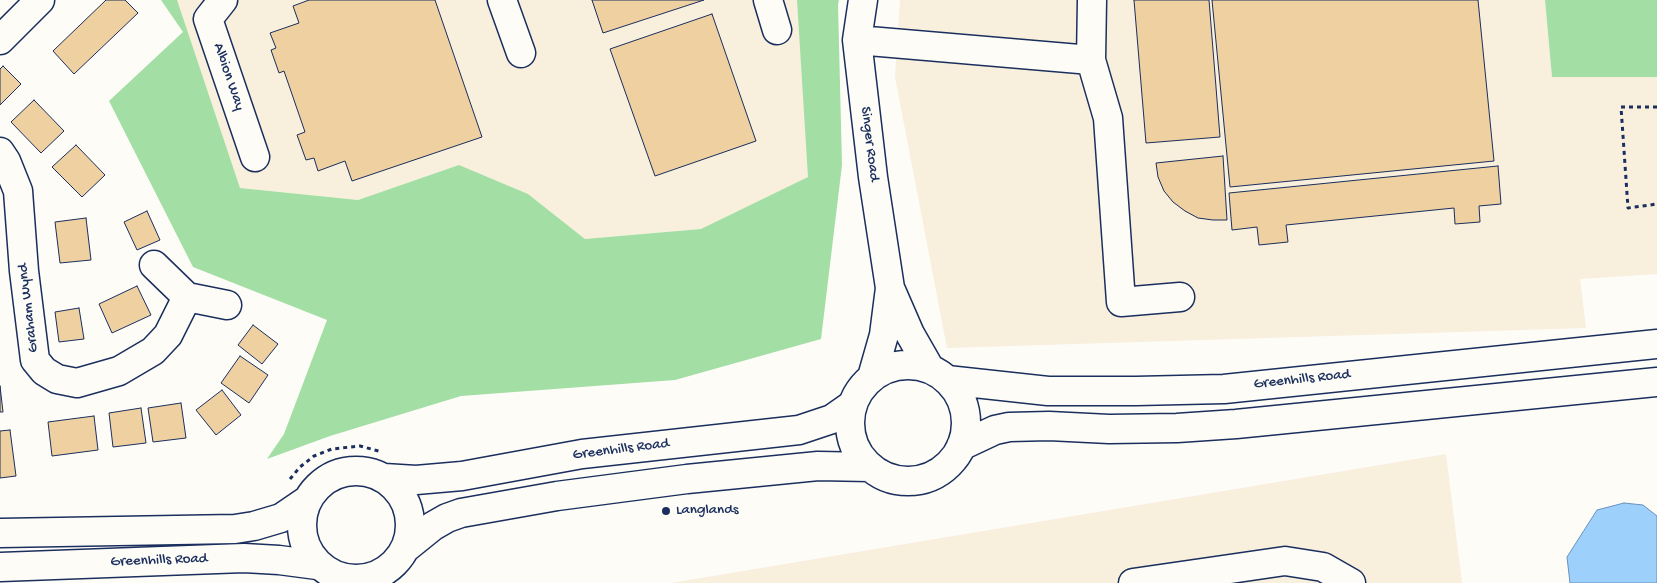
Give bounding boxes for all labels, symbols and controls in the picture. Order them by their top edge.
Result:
street label: Albion Way [208,41,248,113]
street label: Singer Road [855,106,883,182]
street label: Graham Wynd [15,262,43,354]
street label: Greenhills Road [1253,366,1351,394]
street label: Greenhills Road [572,435,670,465]
place label: Langlands [676,502,739,520]
marker: Langlands [660,505,672,517]
street label: Greenhills Road [110,550,208,572]

